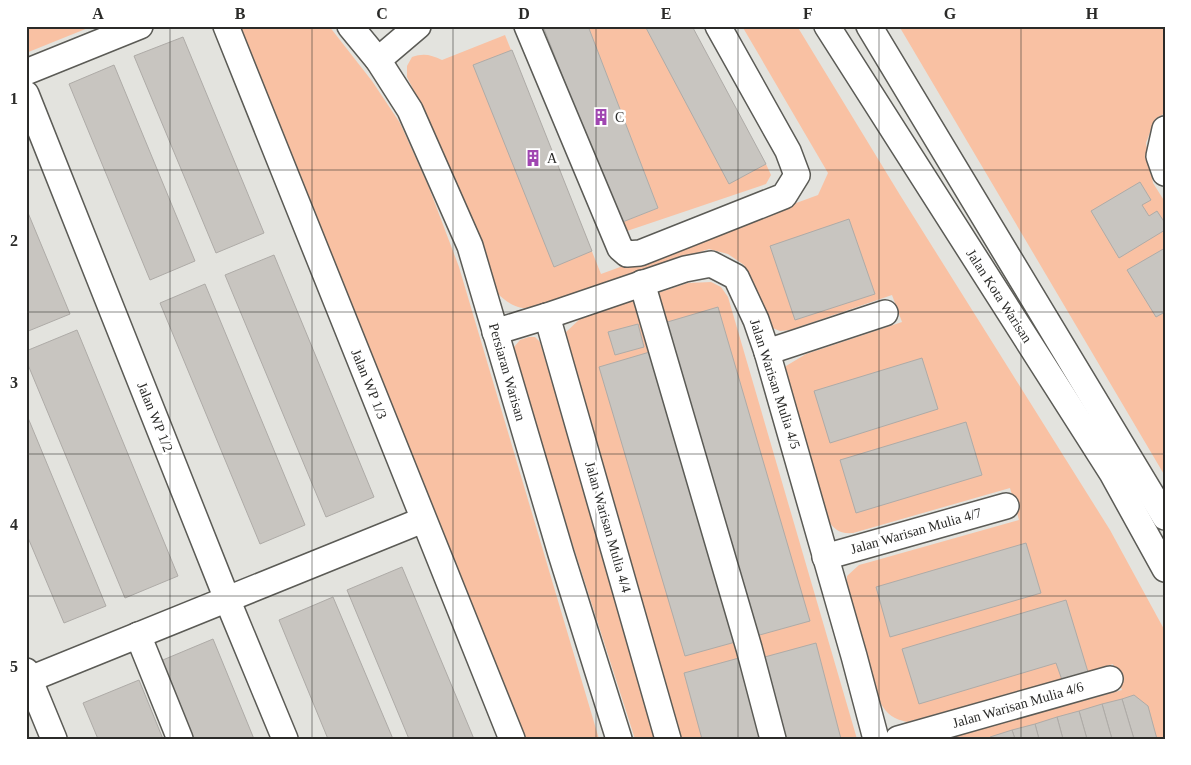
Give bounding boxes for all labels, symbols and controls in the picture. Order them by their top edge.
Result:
text: A [92,5,104,22]
text: B [235,5,246,22]
text: C [376,5,388,22]
text: D [518,5,530,22]
text: E [661,5,671,22]
text: F [803,5,813,22]
text: G [944,5,957,22]
text: H [1086,5,1099,22]
text: 1 [10,90,18,107]
building icon: C [591,107,611,127]
place label: C [615,110,624,125]
building icon: A [523,148,543,168]
place label: A [547,151,558,166]
text: 2 [10,232,18,249]
street label: Jalan Kota Warisan [963,247,1035,345]
street label: Jalan Warisan Mulia 4/5 [747,317,803,451]
street label: Persiaran Warisan [486,321,528,423]
street label: Jalan WP 1/3 [348,347,390,421]
text: 3 [10,374,18,391]
street label: Jalan WP 1/2 [134,380,176,454]
street label: Jalan Warisan Mulia 4/4 [582,460,634,594]
street label: Jalan Warisan Mulia 4/7 [849,505,983,557]
text: 4 [10,516,18,533]
text: 5 [10,658,18,675]
street label: Jalan Warisan Mulia 4/6 [951,679,1085,731]

